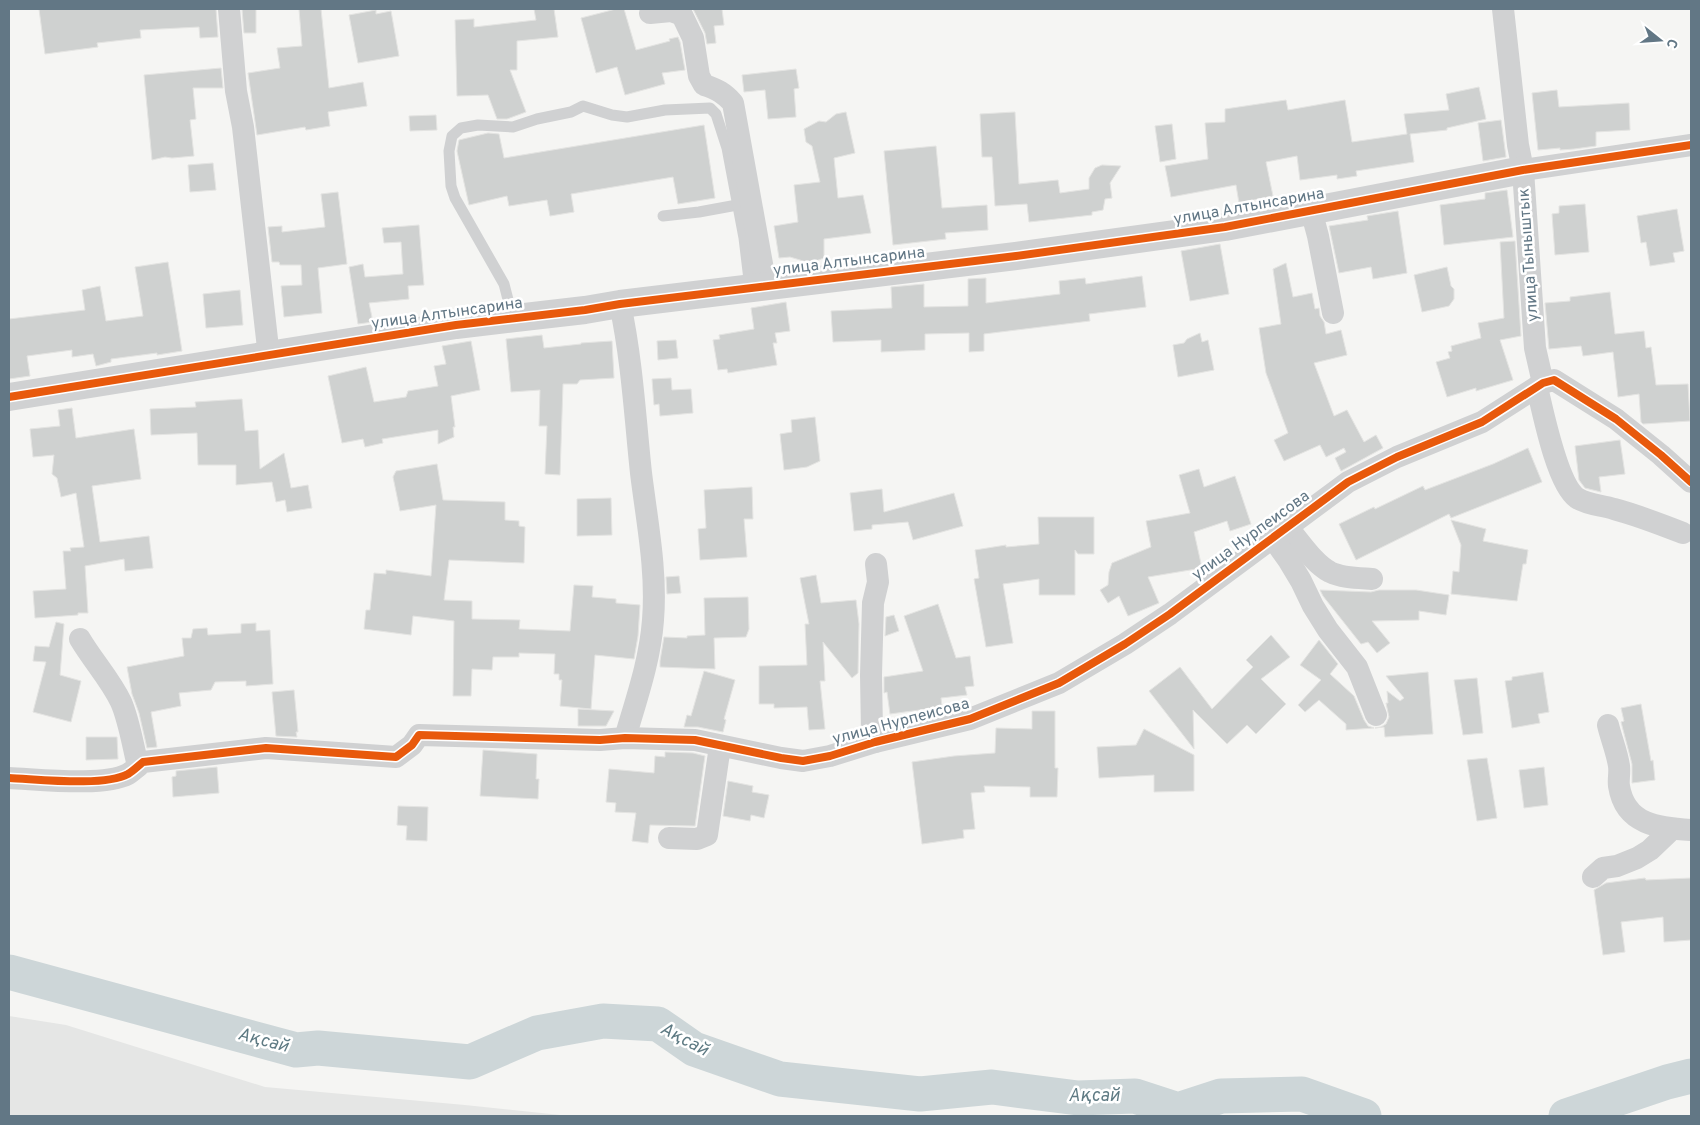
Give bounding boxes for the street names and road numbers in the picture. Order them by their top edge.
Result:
street label: улица Алтынсарина [1172,184,1326,230]
street label: улица Тыныштык [1514,187,1544,323]
street label: улица Алтынсарина [772,243,926,281]
street label: улица Алтынсарина [370,293,524,335]
street label: улица Нурпеисова [1188,487,1314,585]
street label: улица Нурпеисова [830,694,972,750]

